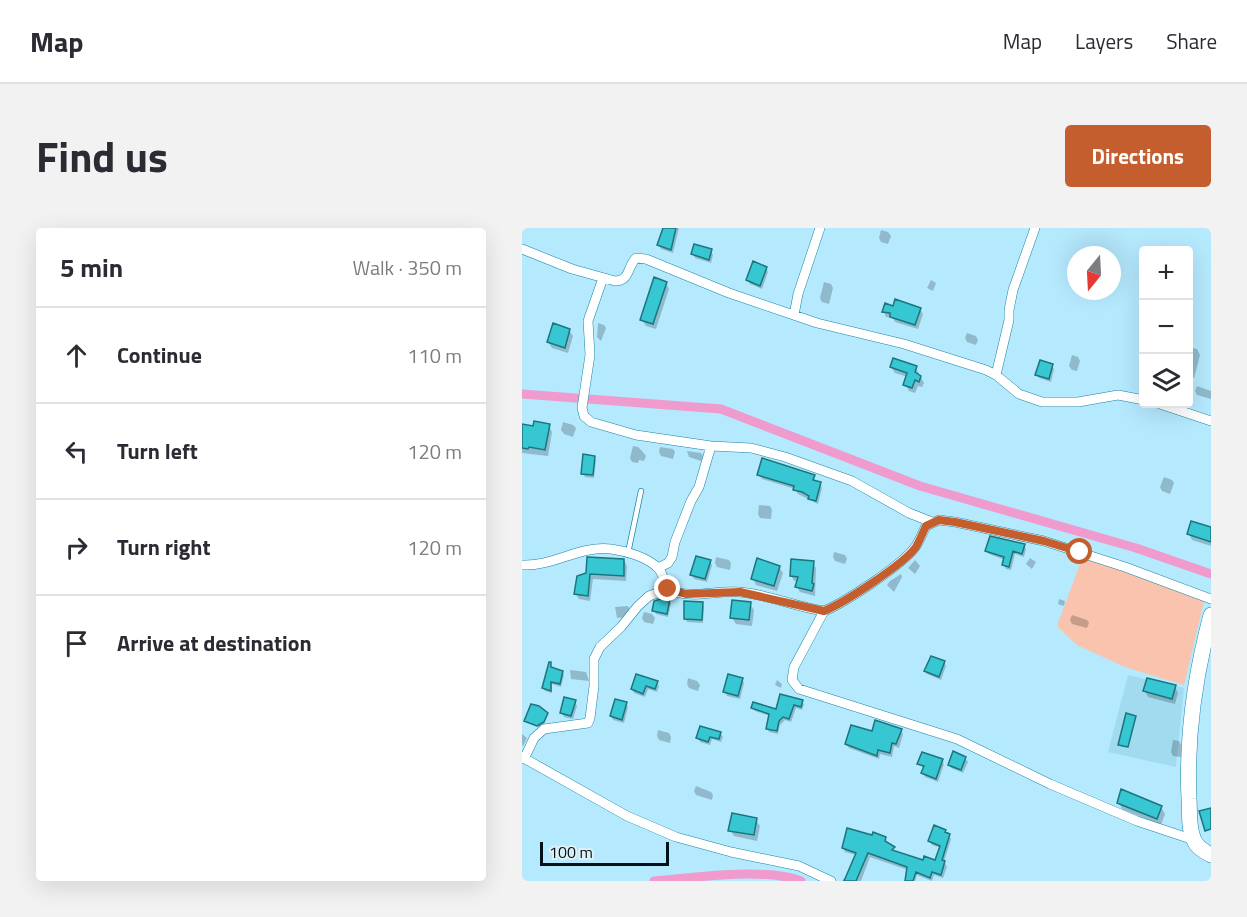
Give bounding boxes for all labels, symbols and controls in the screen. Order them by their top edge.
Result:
text: Map [30,20,84,63]
text: Map [1003,25,1042,57]
text: Layers [1075,25,1133,57]
text: Share [1166,25,1217,57]
text: Find us [36,124,168,188]
button: Directions [1065,125,1211,187]
north arrow [1067,246,1121,300]
map controls [1139,246,1193,408]
button: + [1139,246,1193,300]
text: 5 min [60,248,123,287]
text: Walk · 350 m [353,252,462,283]
button: − [1139,300,1193,354]
text: Continue [117,338,202,372]
icon: ahead [60,339,93,372]
text: 110 m [407,340,462,371]
button: layers [1139,354,1193,408]
text: Turn left [117,434,198,468]
icon: left [60,435,93,468]
text: 120 m [407,436,462,467]
text: Turn right [117,530,211,564]
icon: right [60,531,93,564]
text: 120 m [407,532,462,563]
route start [1066,538,1092,564]
route end [654,575,680,601]
text: Arrive at destination [117,626,312,660]
icon: arrive [60,627,93,660]
scale bar [540,839,669,866]
text: 100 m [549,840,593,864]

